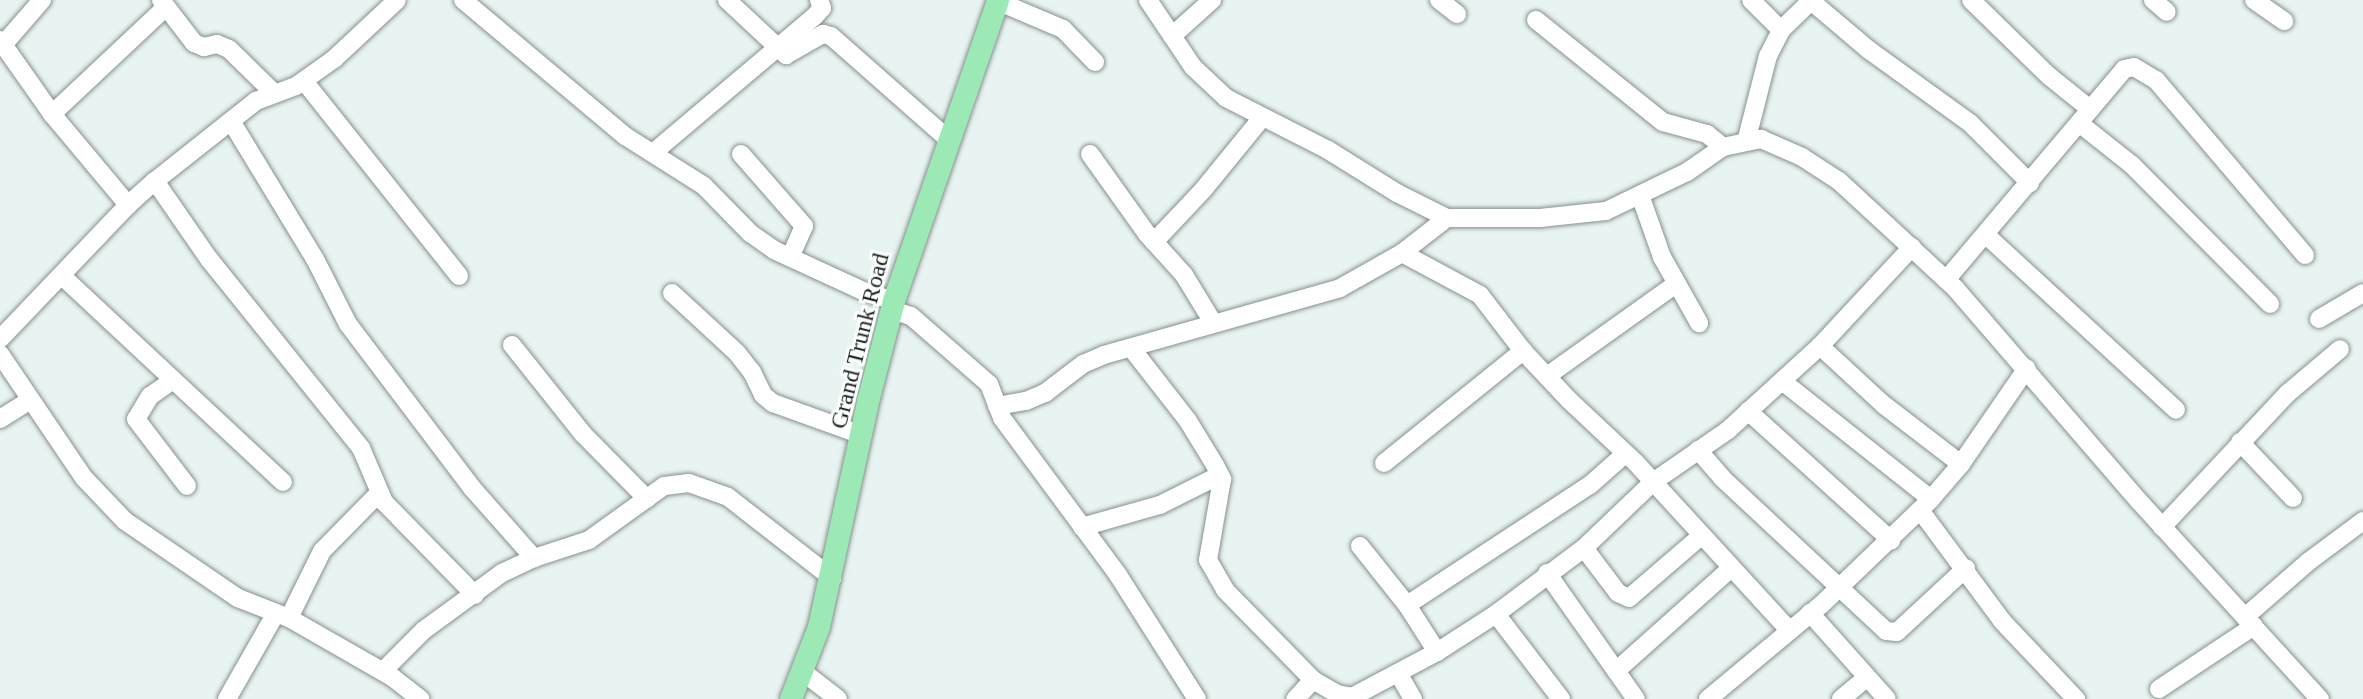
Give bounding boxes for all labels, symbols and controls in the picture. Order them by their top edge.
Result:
street label: Grand Trunk Road [824,250,896,432]

